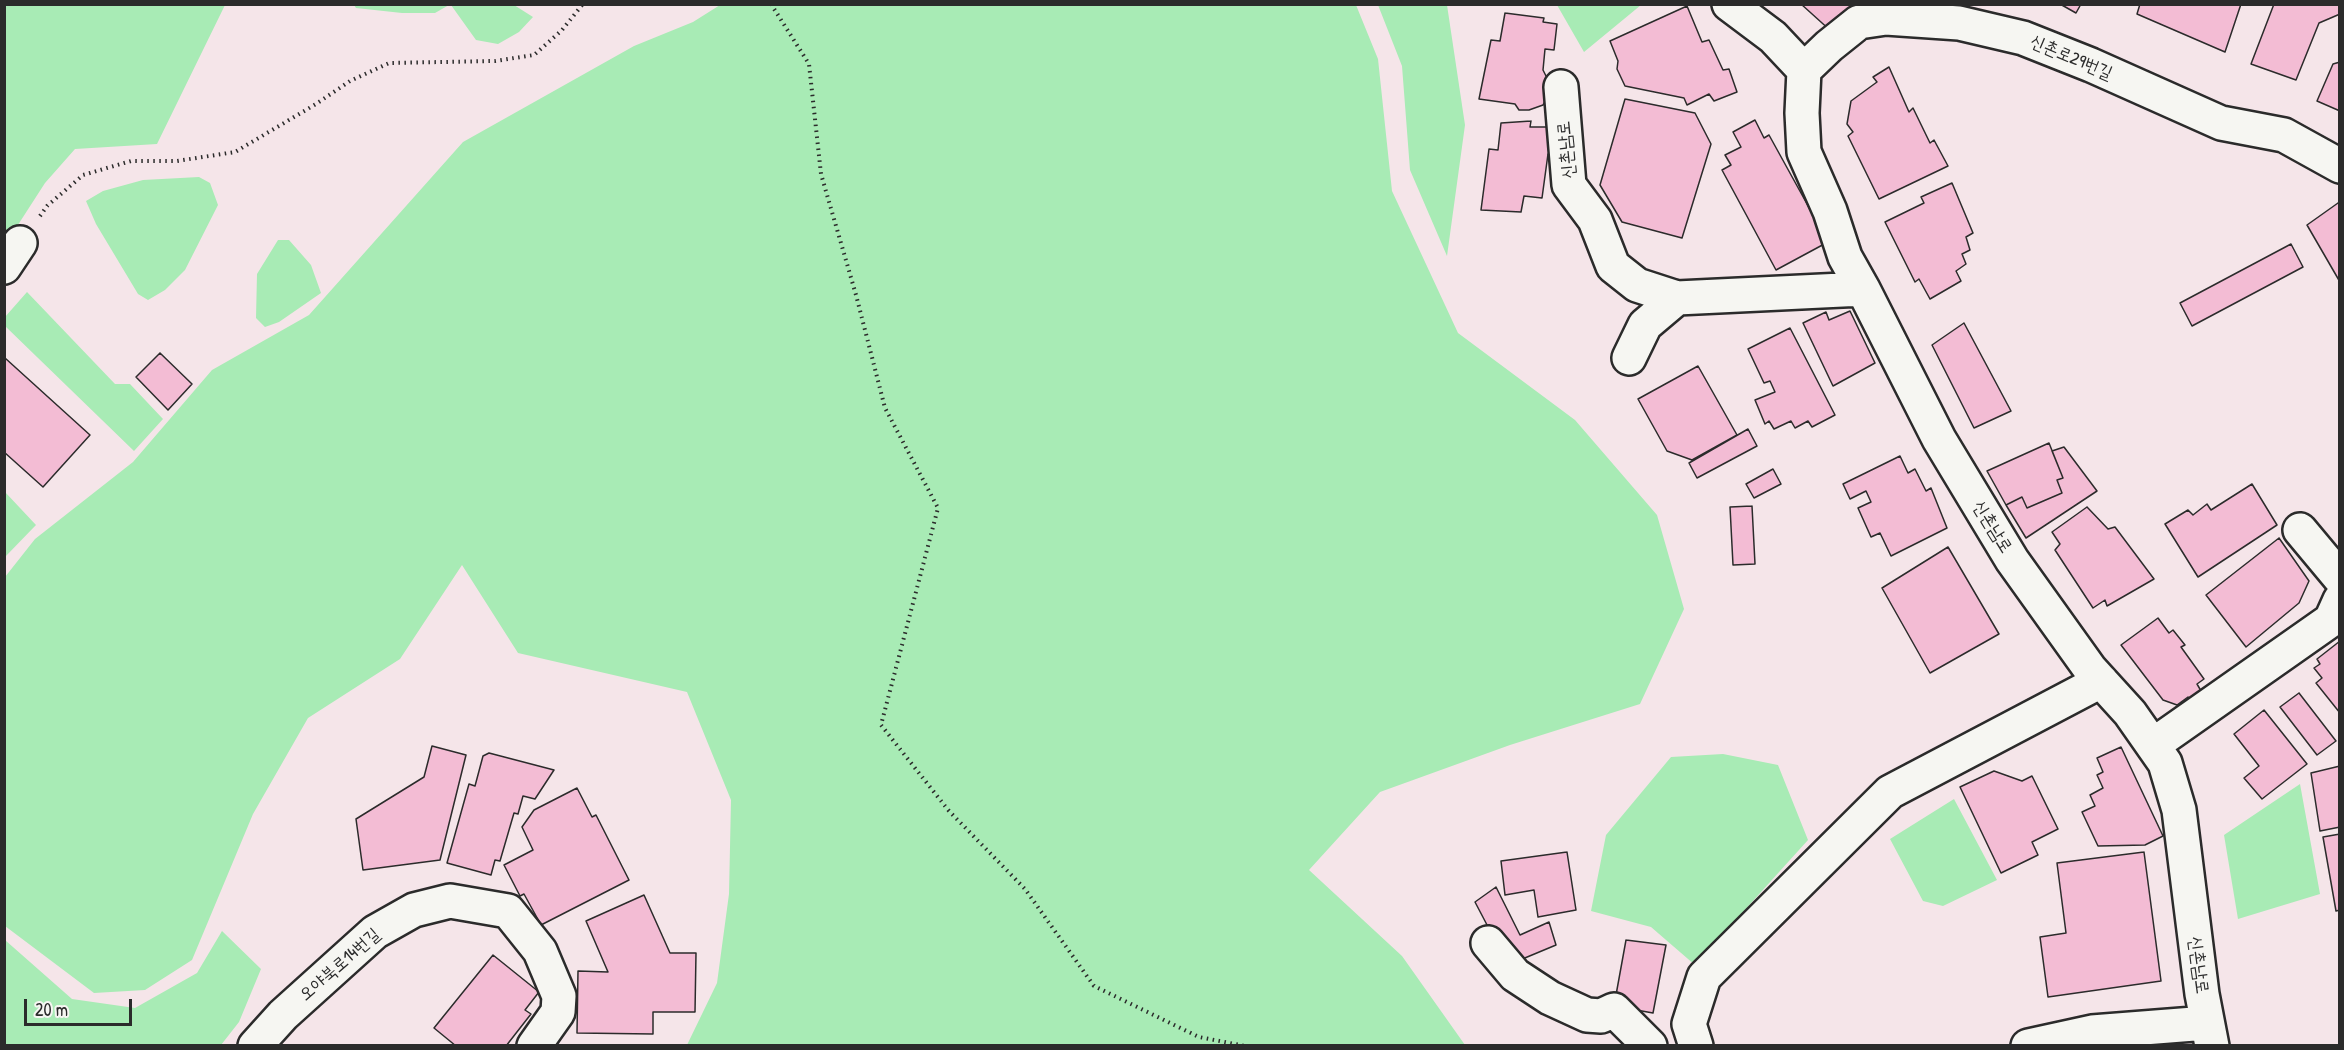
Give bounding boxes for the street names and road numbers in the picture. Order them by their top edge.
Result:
street label: 신촌로29번길 [2027,31,2115,85]
street label: 신촌남로 [1553,120,1581,180]
street label: 신촌남로 [1967,497,2017,557]
street label: 오야북로14번길 [295,924,385,1006]
street label: 신촌남로 [2183,935,2213,995]

